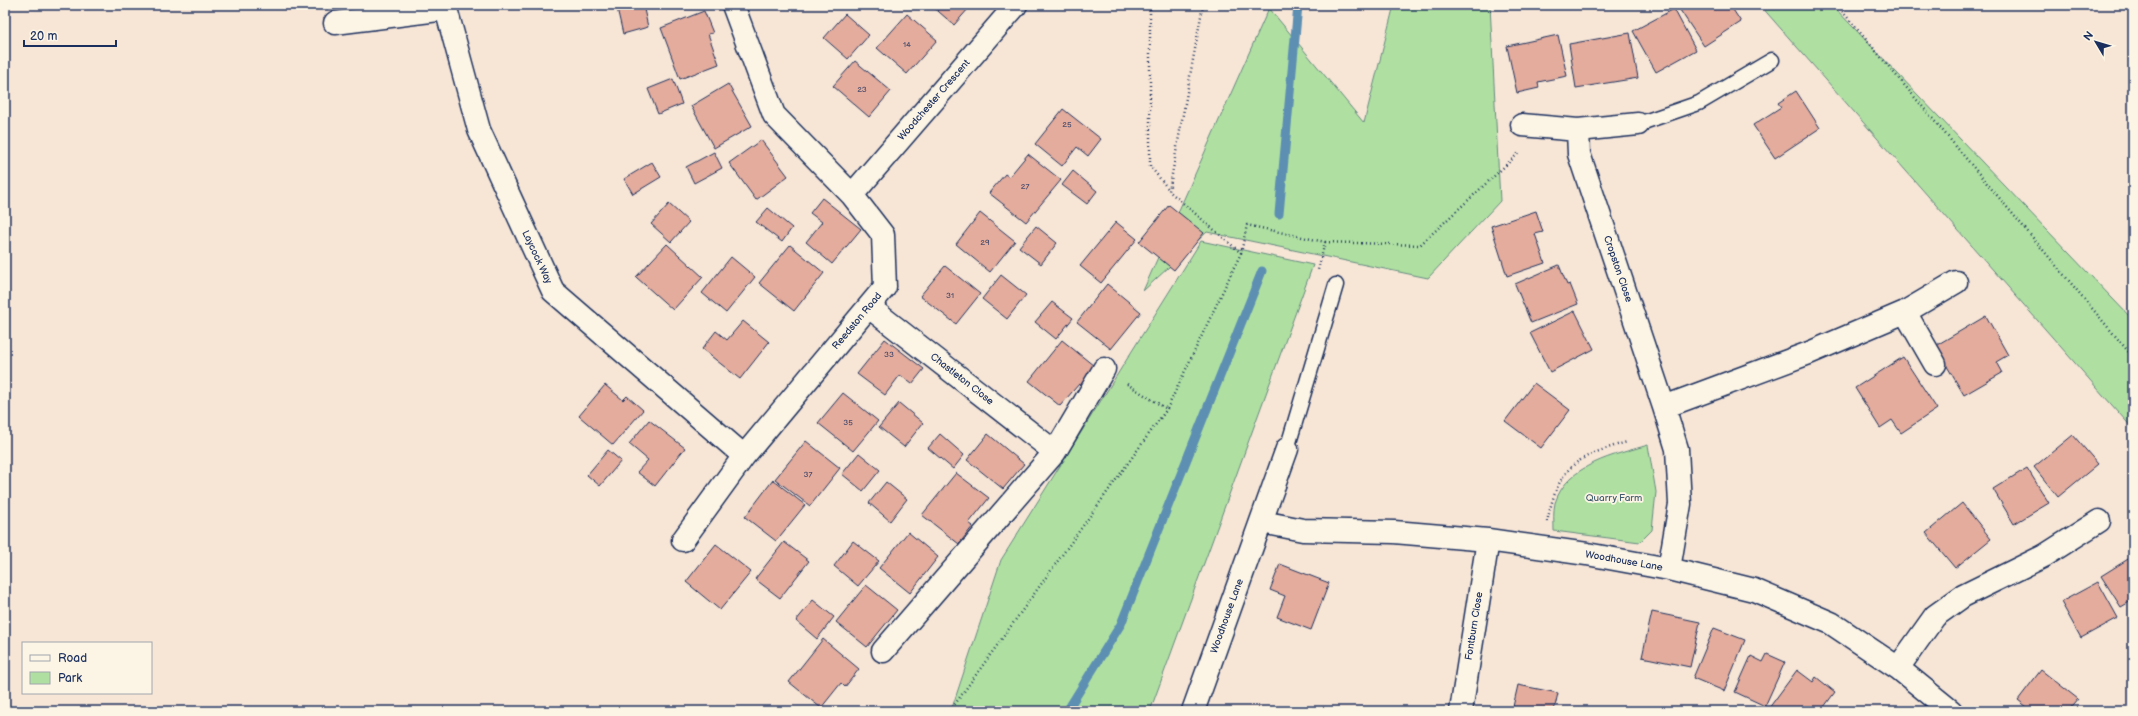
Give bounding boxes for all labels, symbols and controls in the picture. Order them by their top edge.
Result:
scale bar [24,22,116,48]
north arrow [2076,22,2116,62]
text: 20 m [30,29,57,44]
text: N [2081,29,2096,43]
house number: 14 [903,40,911,49]
street label: Woodchester Crescent [895,57,973,143]
house number: 23 [857,85,867,94]
house number: 25 [1062,120,1072,129]
house number: 27 [1021,182,1029,191]
street label: Laycock Way [519,228,555,286]
street label: Cropston Close [1601,234,1635,304]
house number: 29 [980,238,990,247]
street label: Reedston Road [830,290,884,352]
house number: 31 [946,291,954,300]
house number: 33 [884,350,894,359]
street label: Chastleton Close [928,351,996,407]
house number: 35 [843,418,853,427]
house number: 37 [804,470,812,479]
park label: Quarry Farm [1586,492,1642,504]
street label: Woodhouse Lane [1584,548,1664,574]
street label: Woodhouse Lane [1208,577,1246,655]
street label: Fontburn Close [1463,591,1485,661]
legend [22,642,152,694]
text: Road [58,651,87,666]
text: Park [58,671,82,686]

